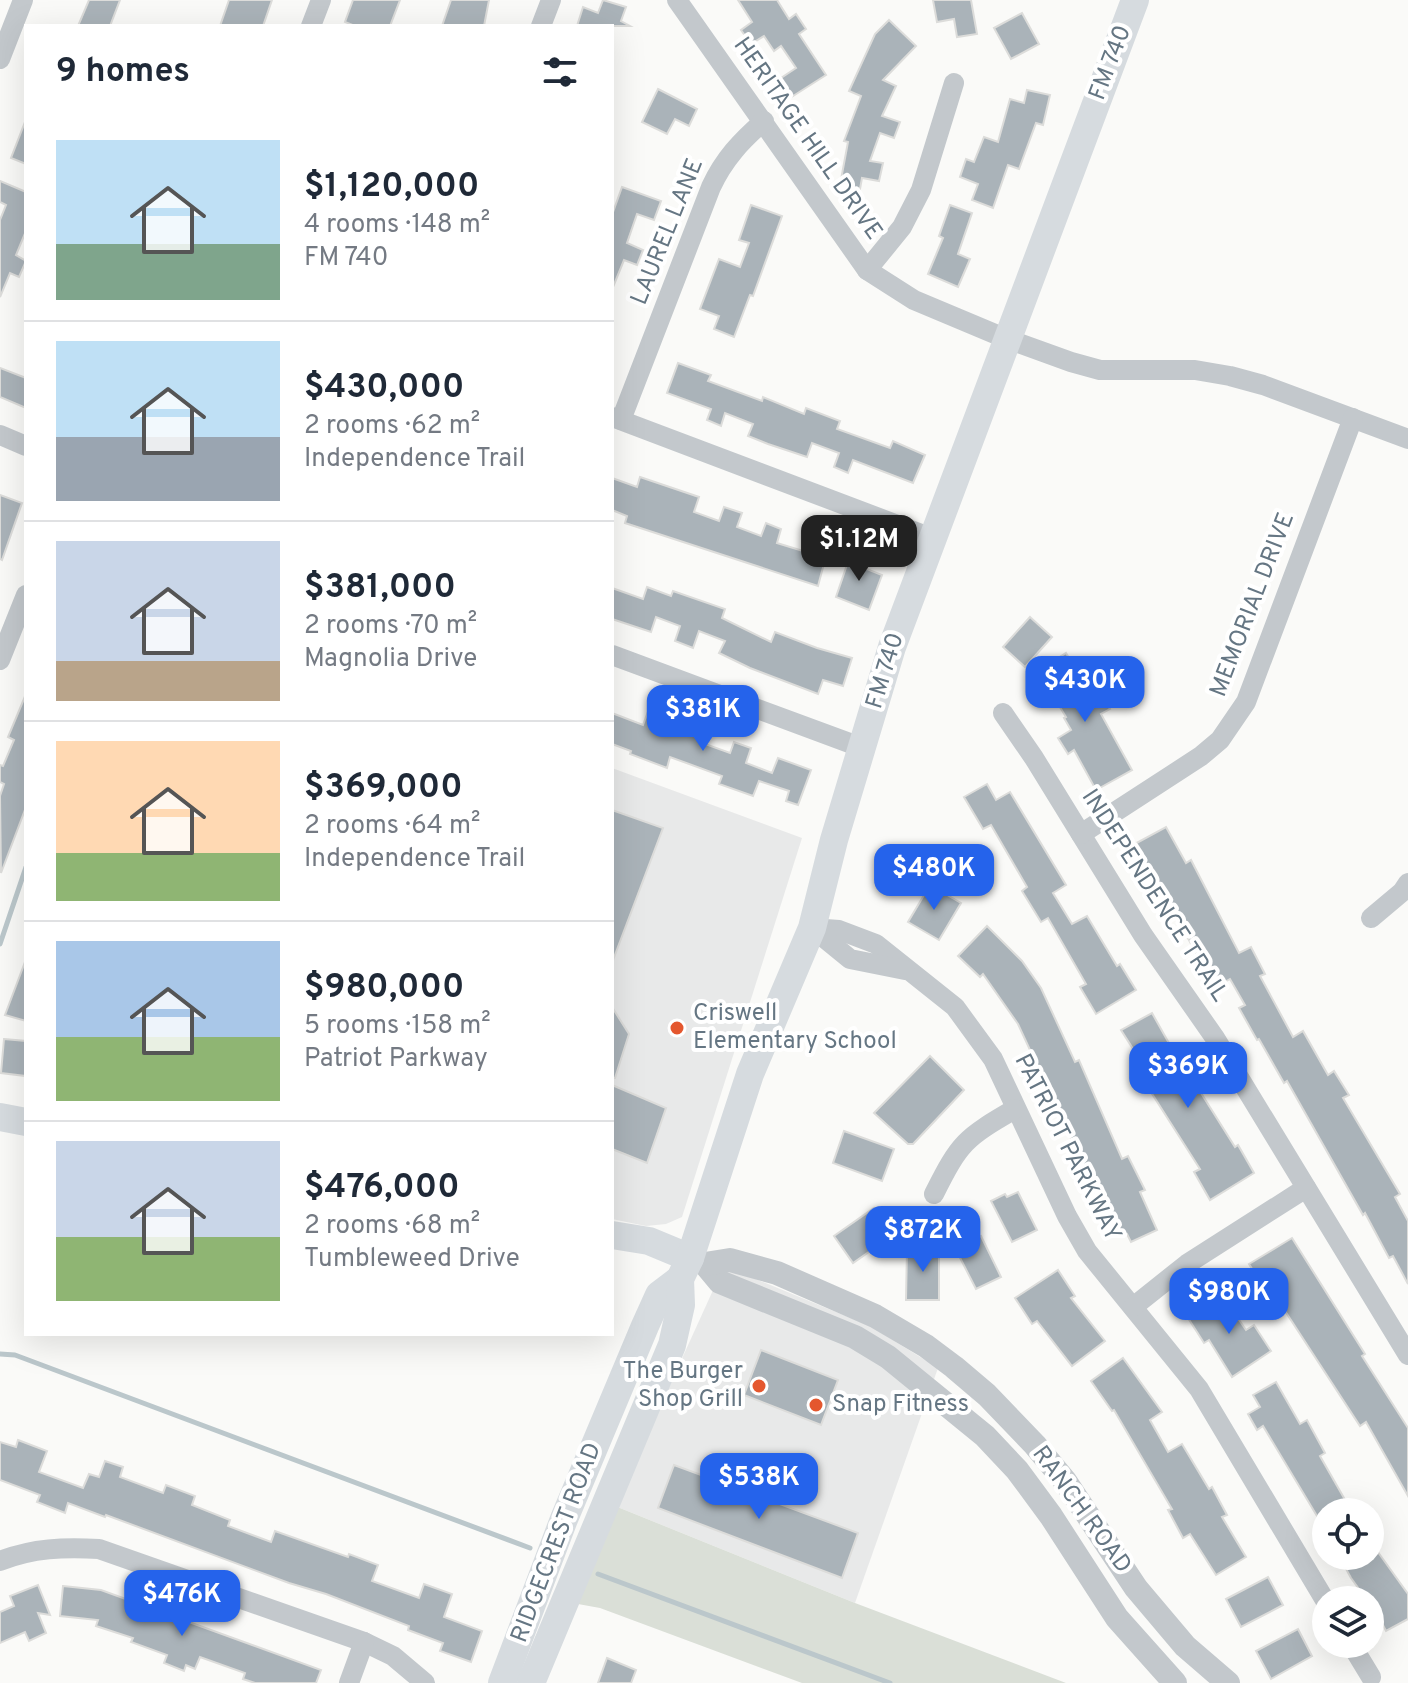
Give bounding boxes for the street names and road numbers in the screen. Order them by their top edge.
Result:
street label: FM 740 [1083,21,1139,105]
street label: HERITAGE HILL DRIVE [726,32,888,246]
street label: LAUREL LANE [625,154,711,310]
street label: MEMORIAL DRIVE [1204,509,1302,701]
street label: FM 740 [860,629,912,713]
street label: INDEPENDENCE TRAIL [1074,784,1234,1008]
street label: PATRIOT PARKWAY [1007,1049,1127,1247]
street label: RIDGECREST ROAD [505,1439,609,1647]
street label: RANCH ROAD [1025,1440,1137,1580]

